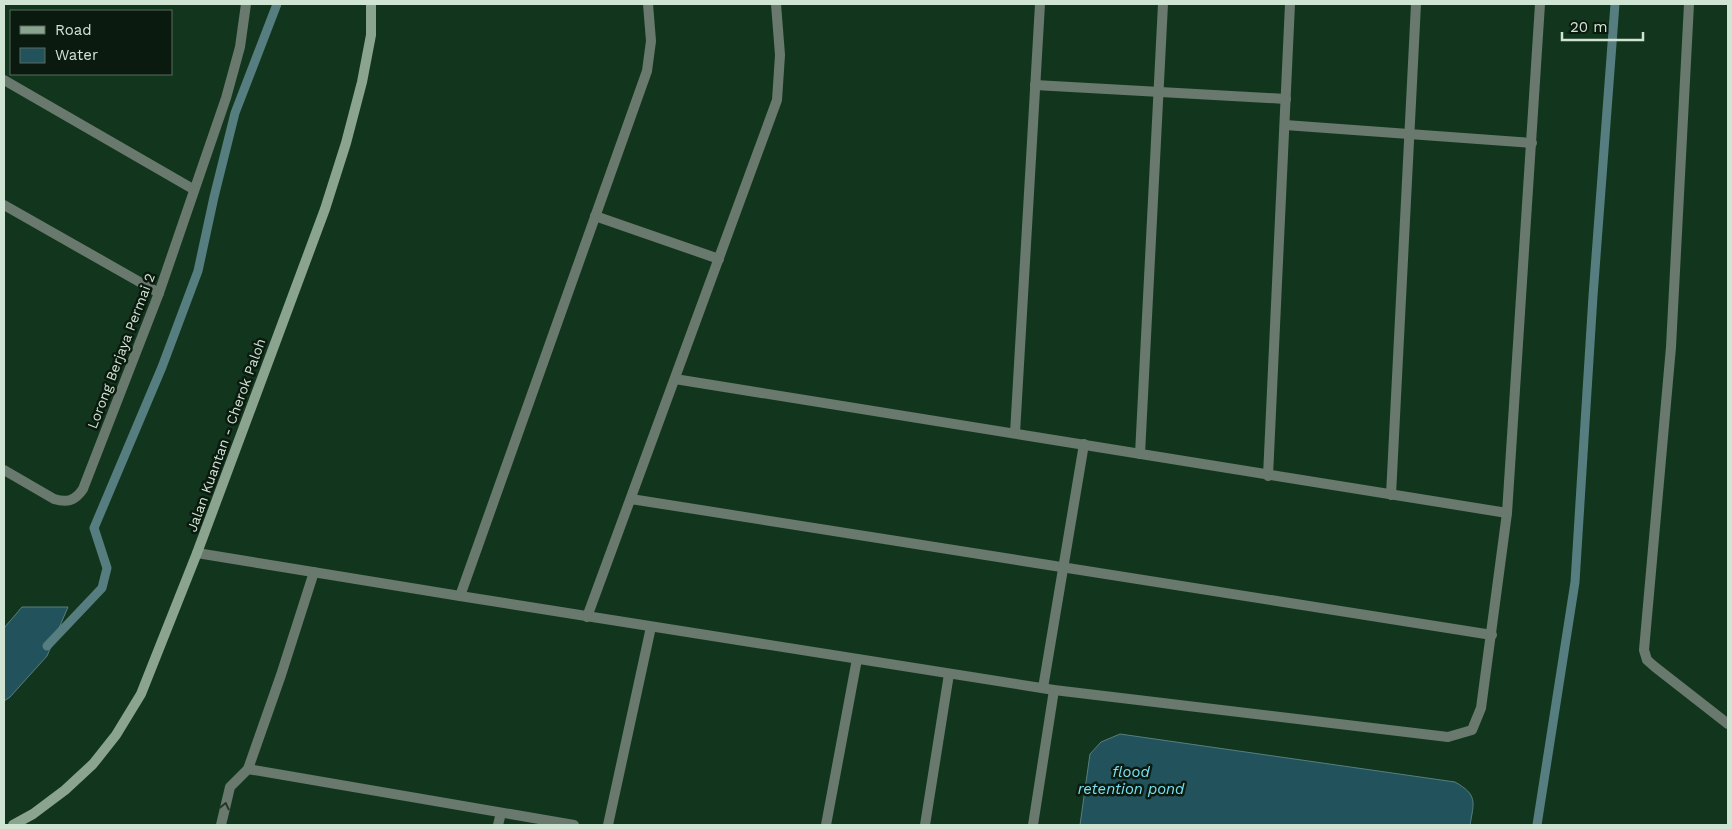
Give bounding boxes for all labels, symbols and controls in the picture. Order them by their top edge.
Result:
legend [10,10,172,75]
scale bar [1562,10,1643,42]
text: 20 m [1570,18,1608,36]
text: Road [55,21,92,39]
text: Water [55,46,98,64]
street label: Lorong Berjaya Permai 2 [84,271,158,431]
street label: Jalan Kuantan - Cherok Paloh [183,336,269,534]
water label: flood retention pond [1078,763,1185,798]
one-way arrow [219,802,230,811]

